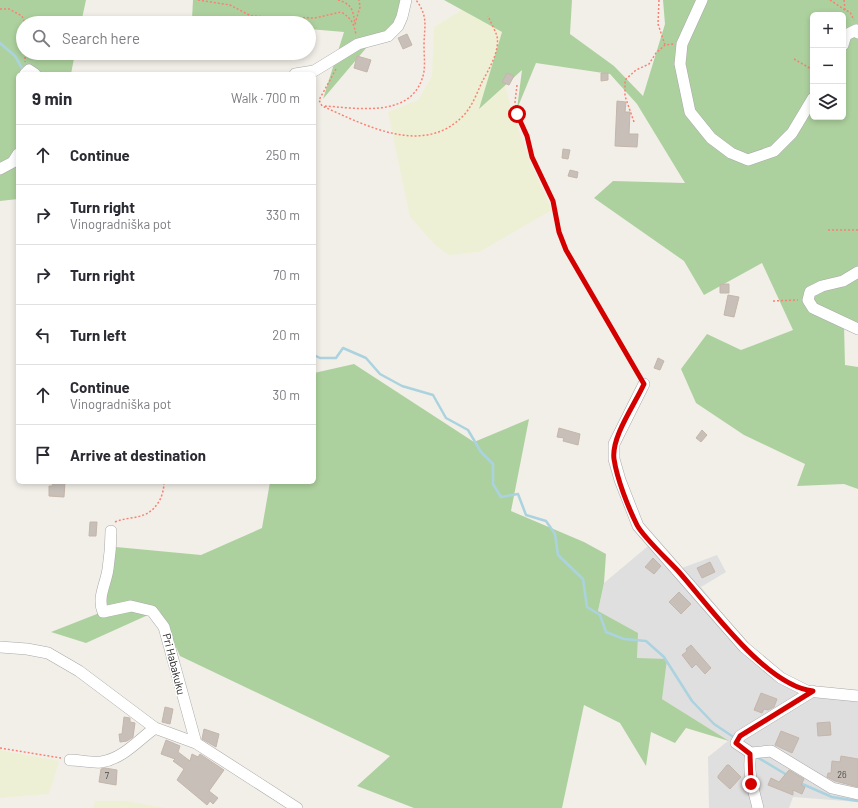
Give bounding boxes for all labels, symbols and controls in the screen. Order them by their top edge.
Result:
map controls [810,12,846,120]
button: + [810,12,846,48]
search box [16,16,316,60]
icon: search [30,27,52,49]
text: Search here [62,29,140,47]
button: − [810,48,846,84]
button: layers [810,84,846,120]
text: 9 min [32,88,72,108]
text: Walk · 700 m [231,90,300,106]
route start [508,105,526,123]
icon: ahead [32,144,54,166]
text: Continue [70,146,130,164]
text: 250 m [266,147,300,163]
text: Turn right [70,198,135,216]
icon: right [32,204,54,226]
text: 330 m [266,207,300,223]
text: Vinogradniška pot [70,216,171,232]
icon: right [32,264,54,286]
text: Turn right [70,266,135,284]
text: 70 m [273,267,300,283]
icon: left [32,324,54,346]
text: Turn left [70,326,126,344]
text: 20 m [272,327,300,343]
text: Continue [70,378,130,396]
icon: ahead [32,384,54,406]
text: 30 m [273,387,300,403]
text: Vinogradniška pot [70,396,171,412]
icon: arrive [32,444,54,466]
text: Arrive at destination [70,446,206,464]
street label: Pri Habakuku [161,632,188,696]
house number: 26 [837,769,847,780]
house number: 7 [105,770,110,781]
route end [742,775,760,793]

